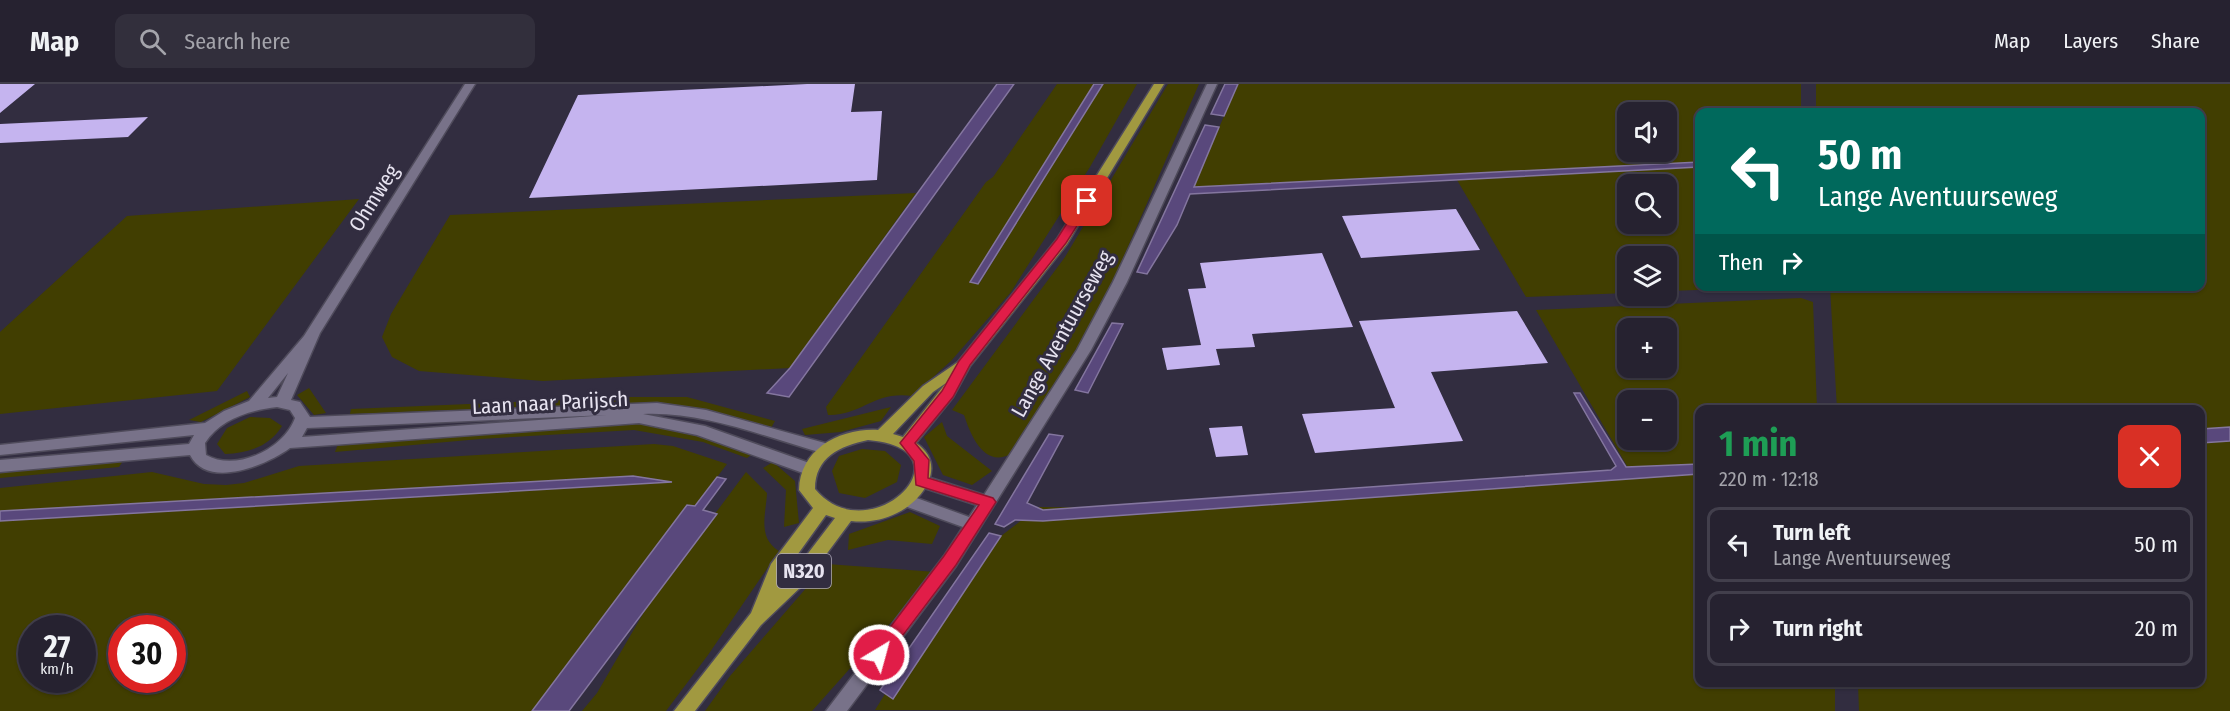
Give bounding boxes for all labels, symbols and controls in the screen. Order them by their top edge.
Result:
search box [115,14,535,68]
text: Map [30,25,79,58]
icon: search [136,25,169,58]
text: Search here [184,28,290,55]
text: Map [1994,28,2030,54]
text: Layers [2063,28,2118,54]
text: Share [2151,28,2200,54]
map controls [1617,102,1677,450]
button: sound [1617,102,1677,162]
text: 50 m [1818,130,1902,180]
icon: left [1719,132,1797,210]
street label: Ohmweg [343,159,405,236]
button: search [1617,174,1677,234]
pin [1061,175,1112,226]
text: Lange Aventuurseweg [1818,181,2058,213]
icon: arrive [1070,184,1103,217]
street label: Lange Aventuurseweg [1005,246,1119,422]
button: layers [1617,246,1677,306]
icon: right [1775,246,1808,279]
text: Then [1719,249,1763,276]
button: + [1617,318,1677,378]
street label: Laan naar Parijsch [471,386,629,420]
button: − [1617,390,1677,450]
text: 1 min [1719,422,1797,466]
button: close [2118,425,2181,488]
text: 220 m · 12:18 [1719,467,1819,491]
text: Turn left [1773,519,1851,546]
icon: left [1722,528,1755,561]
text: 50 m [2134,531,2178,558]
text: Lange Aventuurseweg [1773,546,1950,570]
road number: N320 [777,554,831,588]
icon: right [1722,612,1755,645]
speed limit sign: 30 [108,615,186,693]
text: Turn right [1773,615,1862,642]
text: 20 m [2135,615,2178,642]
position arrow [847,623,911,687]
text: 27 [44,629,70,665]
text: km/h [40,660,74,678]

